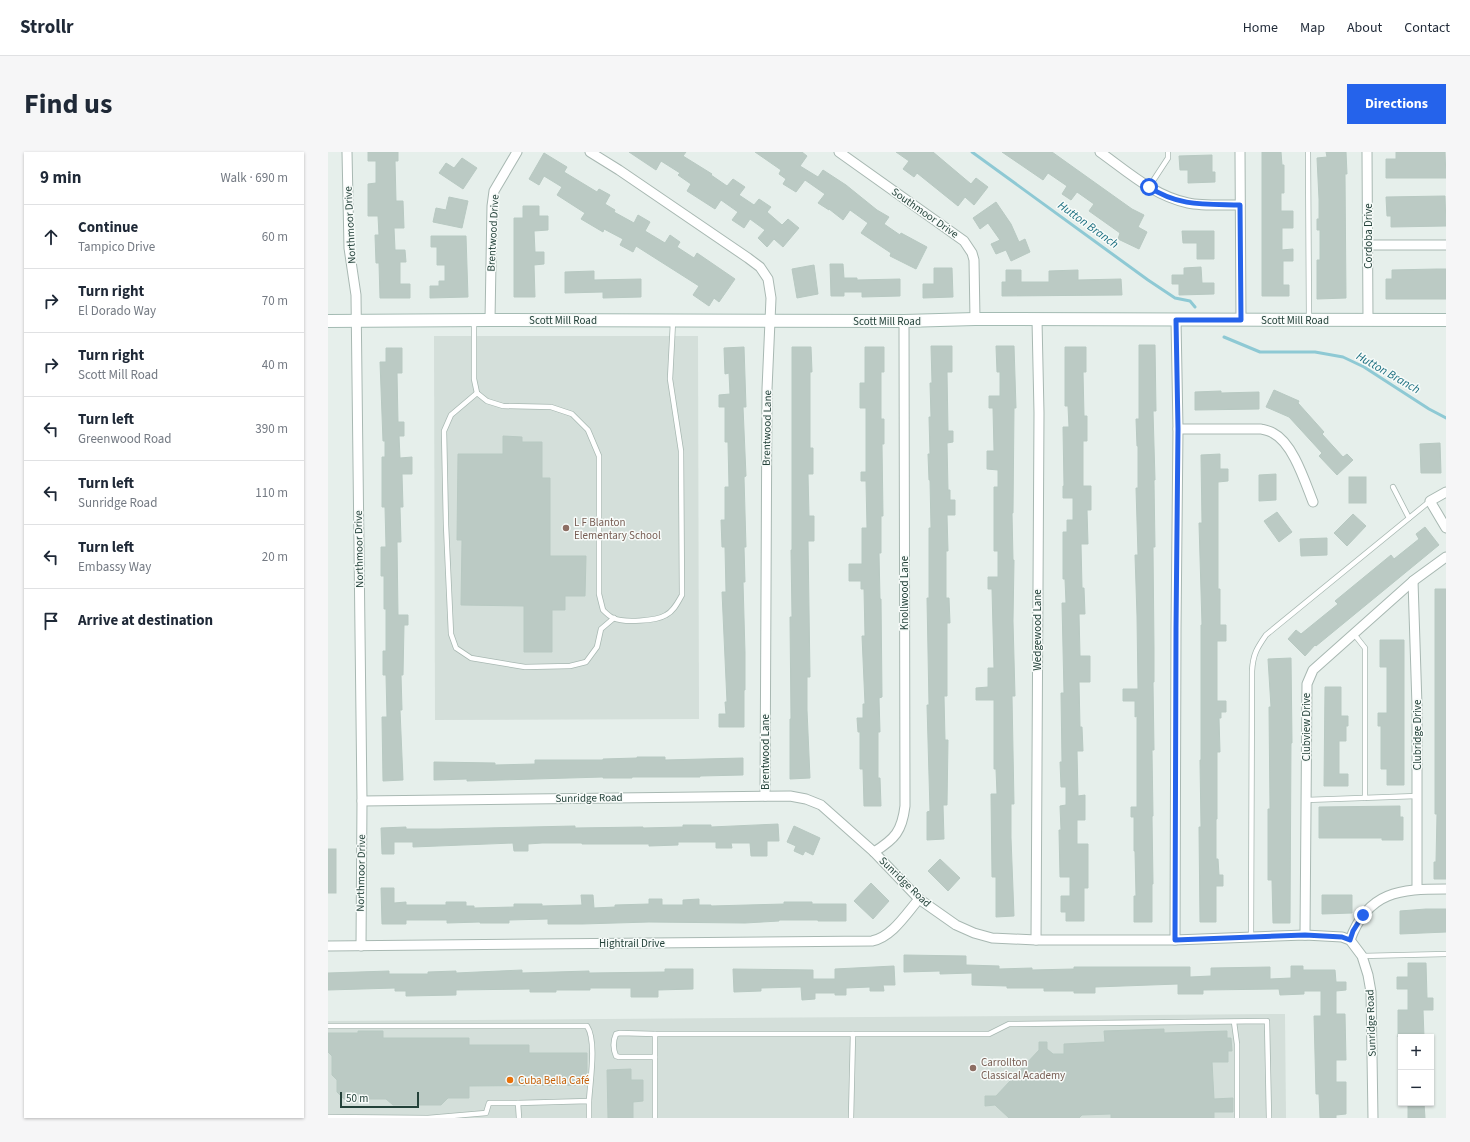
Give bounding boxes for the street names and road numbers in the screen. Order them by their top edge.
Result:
street label: Southmoor Drive [889,184,962,242]
street label: Northmoor Drive [340,185,360,264]
street label: Brentwood Drive [483,193,503,272]
street label: Cordoba Drive [1361,203,1376,269]
street label: Scott Mill Road [529,313,597,328]
street label: Scott Mill Road [1261,313,1329,328]
street label: Scott Mill Road [853,314,921,329]
street label: Brentwood Lane [759,389,775,466]
street label: Northmoor Drive [351,510,367,588]
street label: Knollwood Lane [897,555,912,630]
street label: Wedgewood Lane [1030,589,1045,671]
street label: Clubview Drive [1299,692,1314,761]
street label: Clubridge Drive [1410,699,1425,770]
street label: Brentwood Lane [758,714,773,790]
street label: Sunridge Road [555,790,623,806]
street label: Northmoor Drive [353,834,369,912]
street label: Sunridge Road [876,853,934,911]
street label: Hightrail Drive [599,936,665,951]
street label: Sunridge Road [1362,989,1380,1057]

